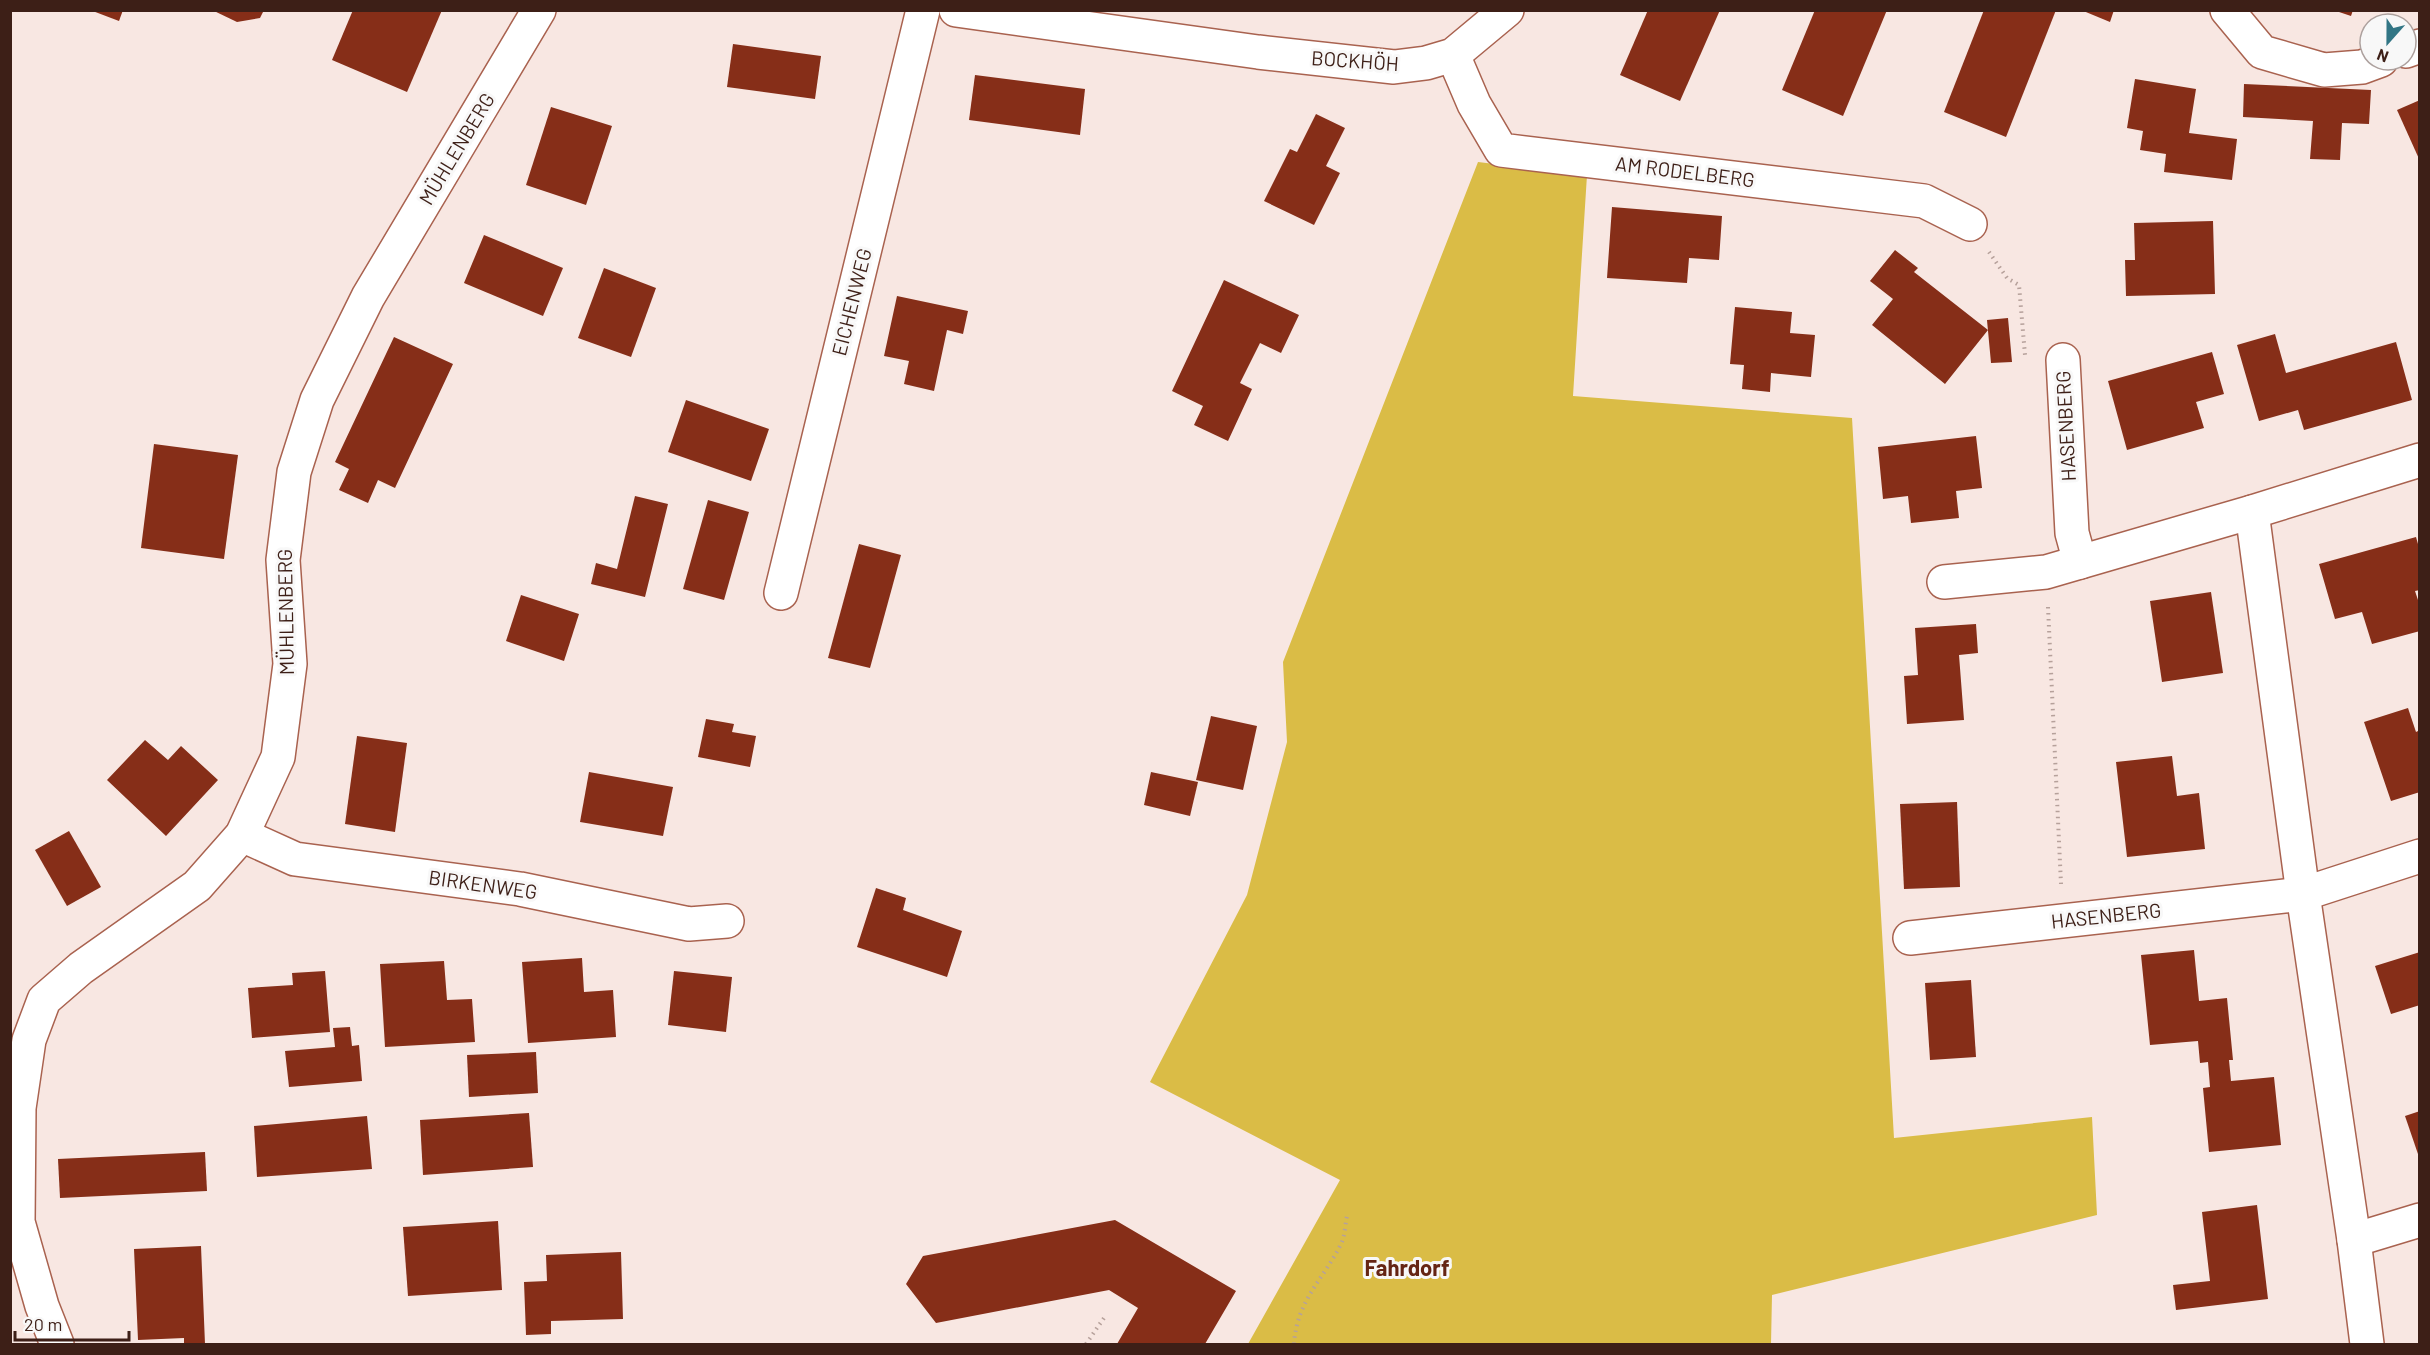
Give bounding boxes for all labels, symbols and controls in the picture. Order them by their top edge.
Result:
north arrow [2358,12,2418,72]
street label: BOCKHÖH [1310,45,1400,75]
text: N [2374,46,2391,67]
street label: MÜHLENBERG [413,88,499,209]
street label: AM RODELBERG [1614,151,1756,191]
street label: EICHENWEG [826,246,876,358]
street label: HASENBERG [2050,370,2080,482]
street label: MÜHLENBERG [272,549,298,675]
street label: BIRKENWEG [427,865,539,904]
street label: HASENBERG [2050,897,2162,933]
district label: Fahrdorf [1365,1254,1449,1280]
scale bar [15,1304,129,1342]
text: 20 m [24,1313,62,1335]

